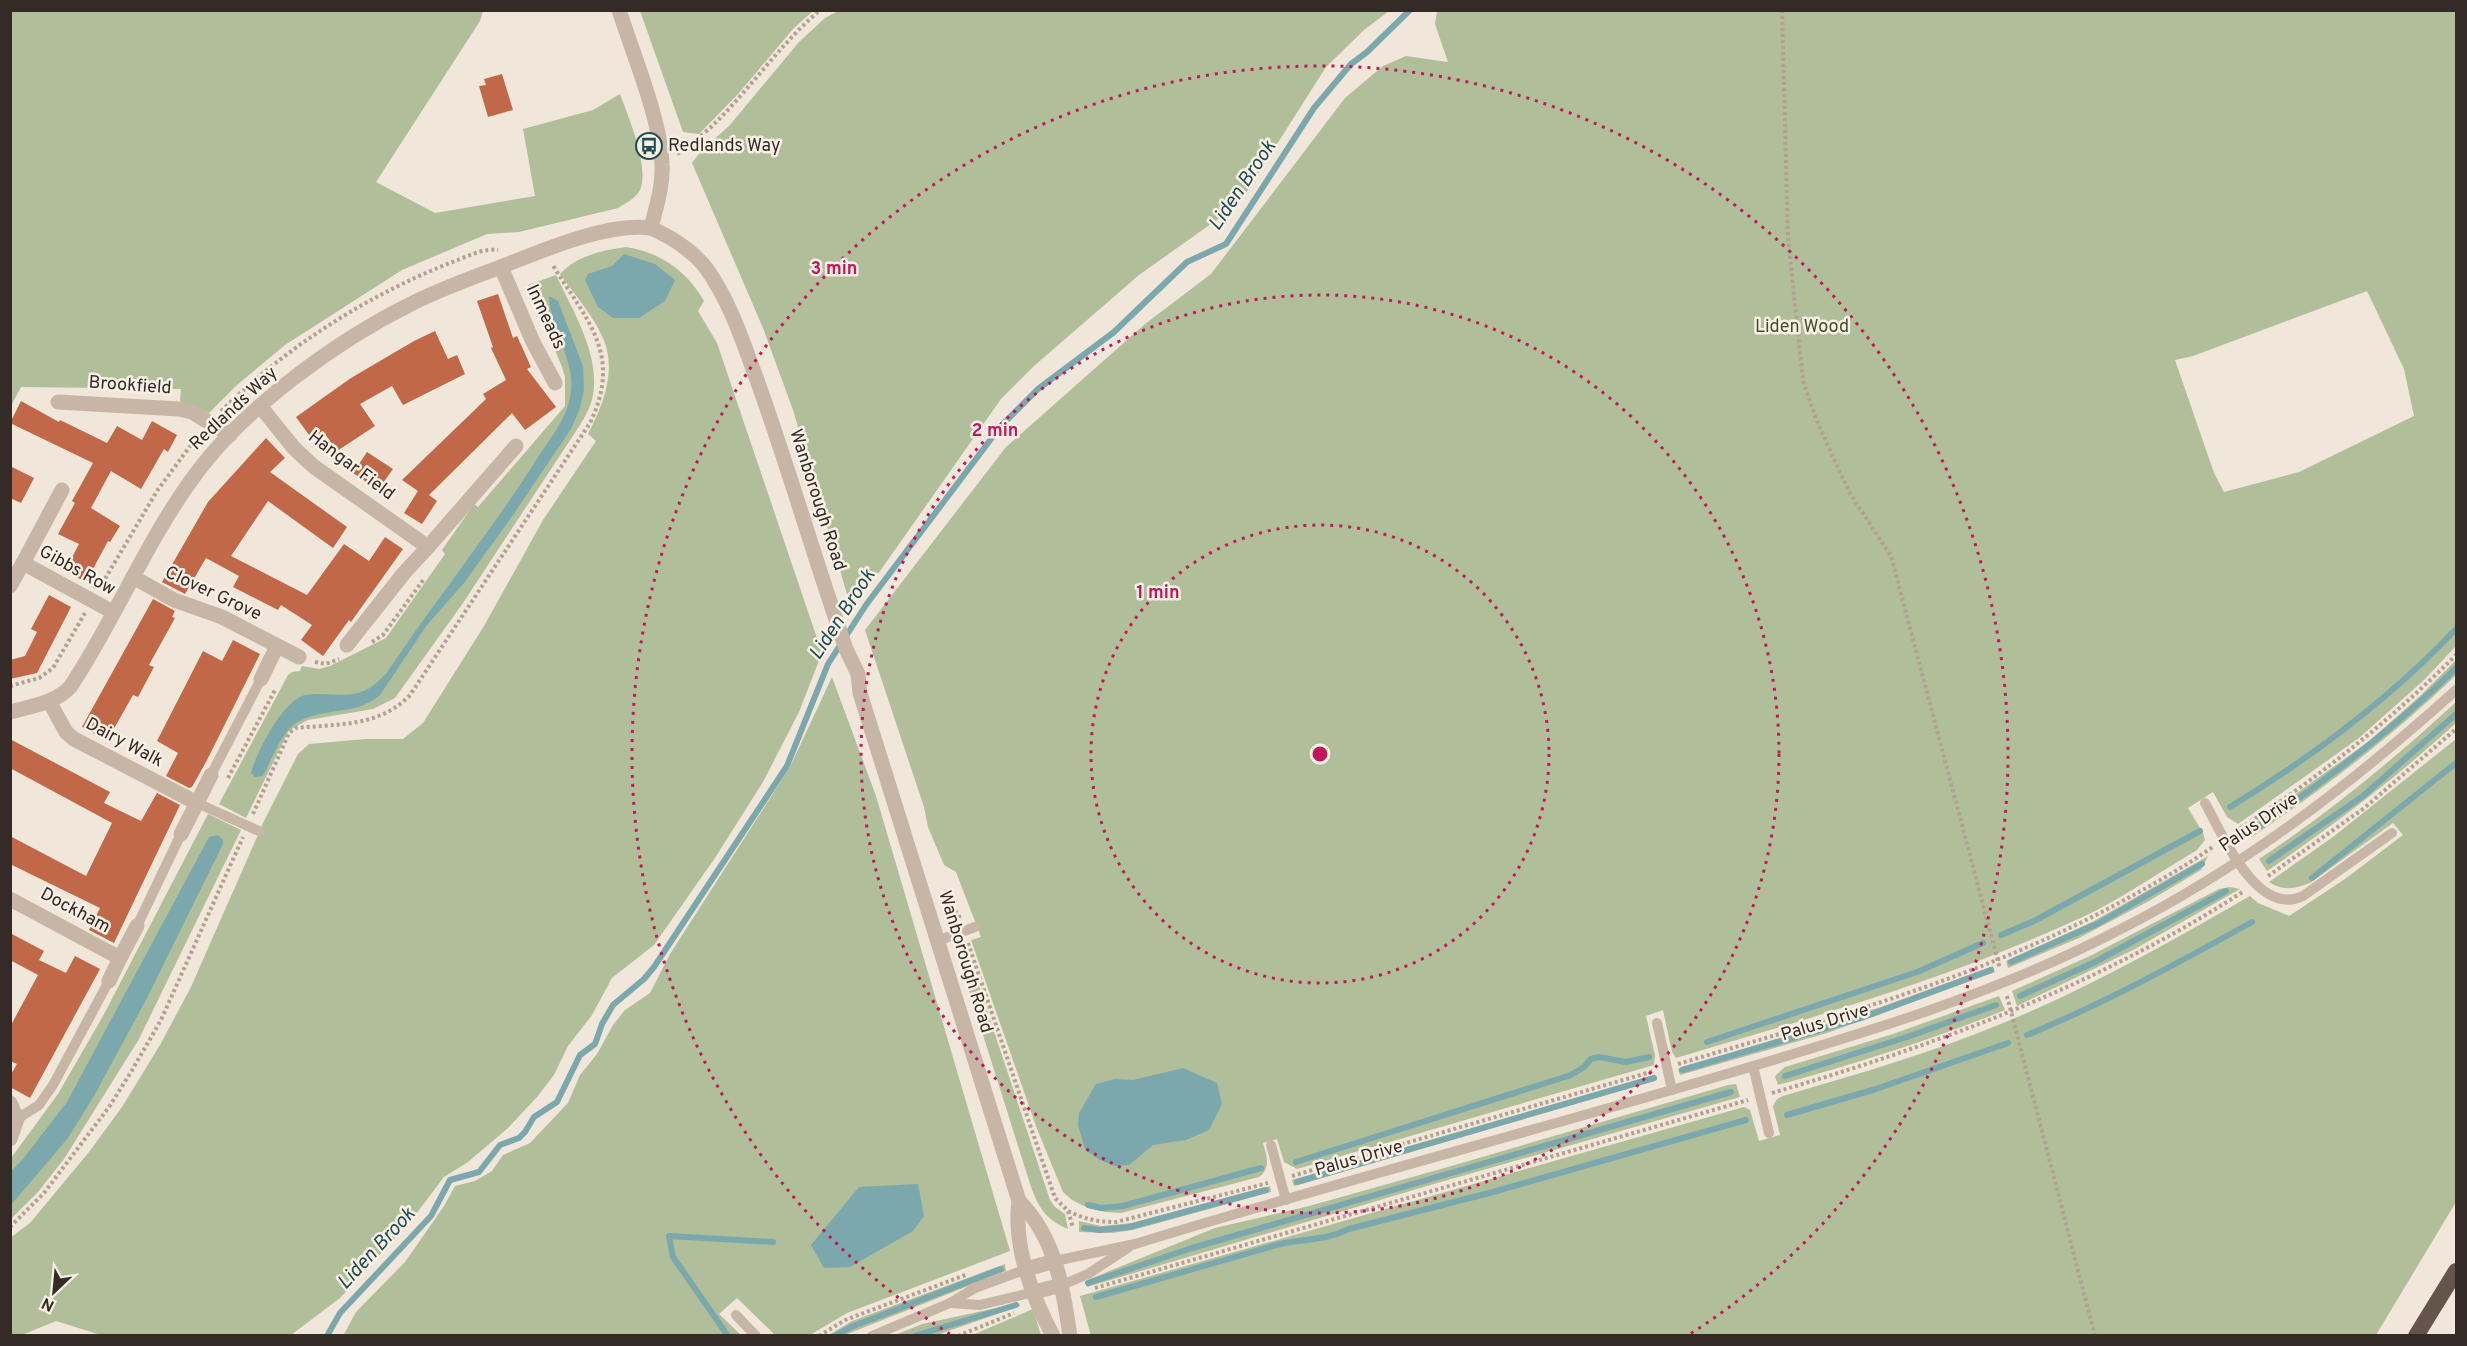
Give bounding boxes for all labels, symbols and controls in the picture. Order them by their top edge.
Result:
bus stop icon: Redlands Way [634,131,664,161]
place label: Redlands Way [668,135,781,158]
water label: Liden Brook [1203,135,1283,236]
text: 3 min [811,258,857,281]
street label: Inmeads [520,281,570,353]
park label: Liden Wood [1755,316,1849,339]
street label: Redlands Way [185,362,283,456]
street label: Brookfield [88,372,172,400]
text: 2 min [971,420,1019,443]
street label: Hangar Field [303,426,399,506]
street label: Wanborough Road [783,426,851,574]
street label: Gibbs Row [35,541,119,601]
street label: Clover Grove [161,562,265,626]
water label: Liden Brook [804,564,883,665]
text: 1 min [1136,582,1180,605]
street label: Dairy Walk [81,713,167,773]
centre of rings [1310,744,1330,764]
street label: Palus Drive [2215,788,2303,858]
street label: Dockham [36,883,114,939]
street label: Wanborough Road [932,888,998,1036]
street label: Palus Drive [1778,999,1872,1047]
street label: Palus Drive [1312,1135,1406,1183]
water label: Liden Brook [332,1202,422,1296]
north arrow [24,1262,84,1322]
text: N [39,1292,58,1315]

